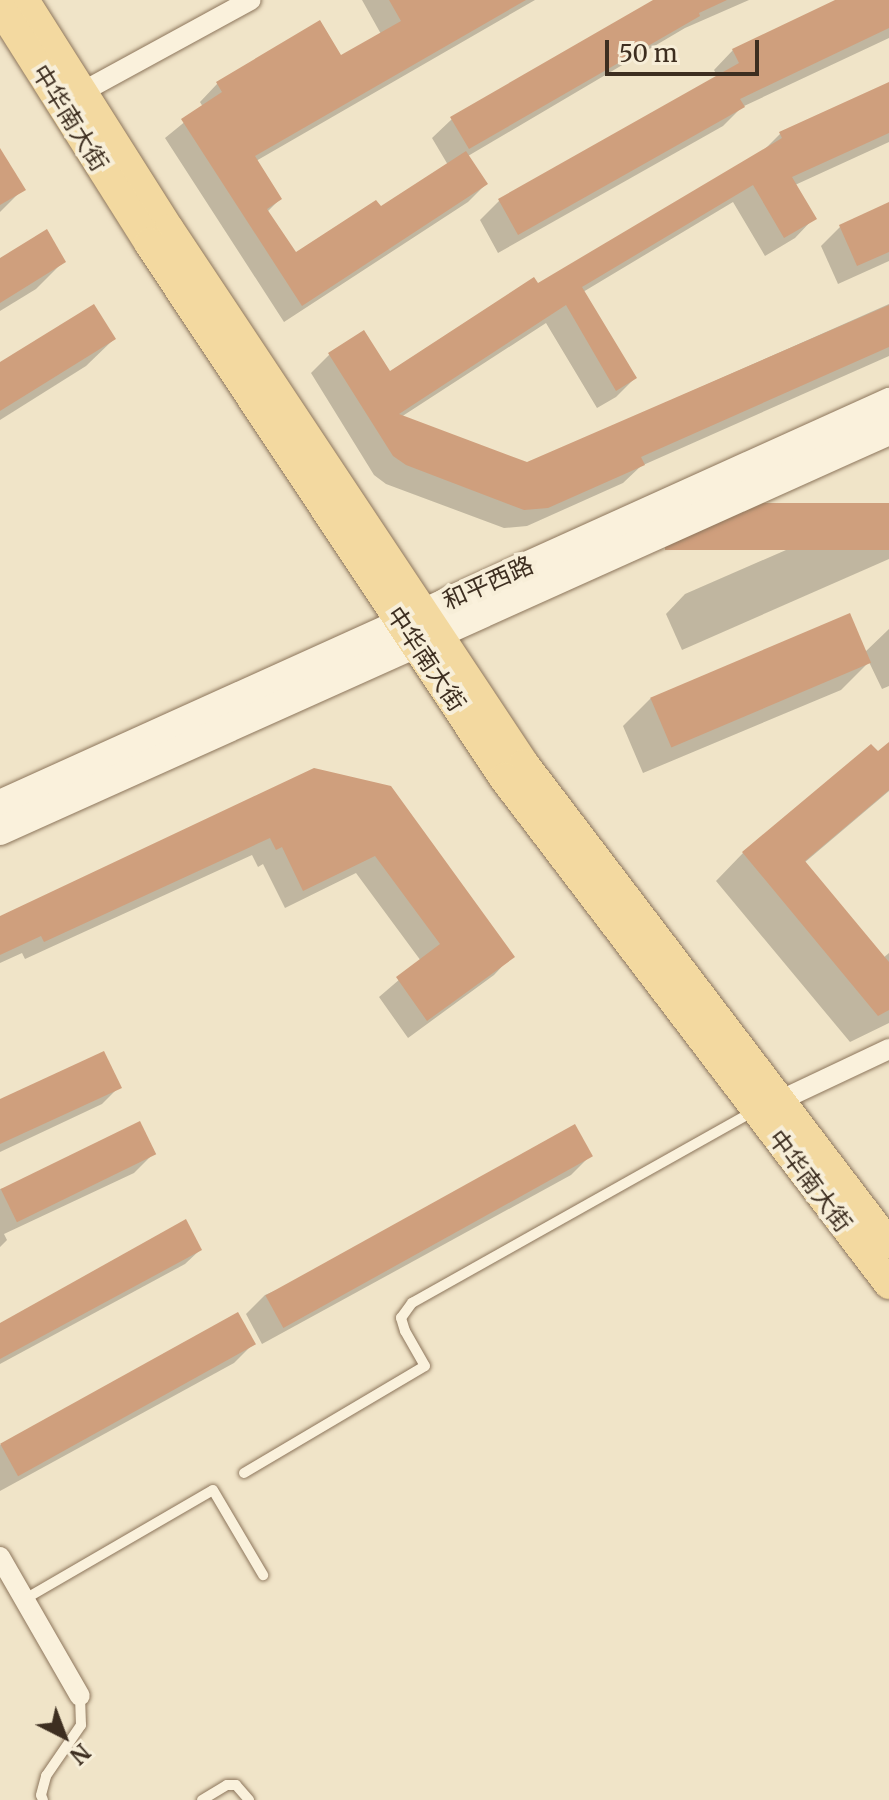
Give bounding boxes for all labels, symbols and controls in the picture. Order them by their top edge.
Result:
scale bar [609,24,763,74]
text: 50 m [619,38,678,69]
street label: 中华南大街 [26,59,114,177]
street label: 和平西路 [438,550,538,616]
street label: 中华南大街 [381,601,471,717]
street label: 中华南大街 [762,1124,858,1238]
north arrow [24,1696,104,1776]
text: N [64,1738,96,1770]

